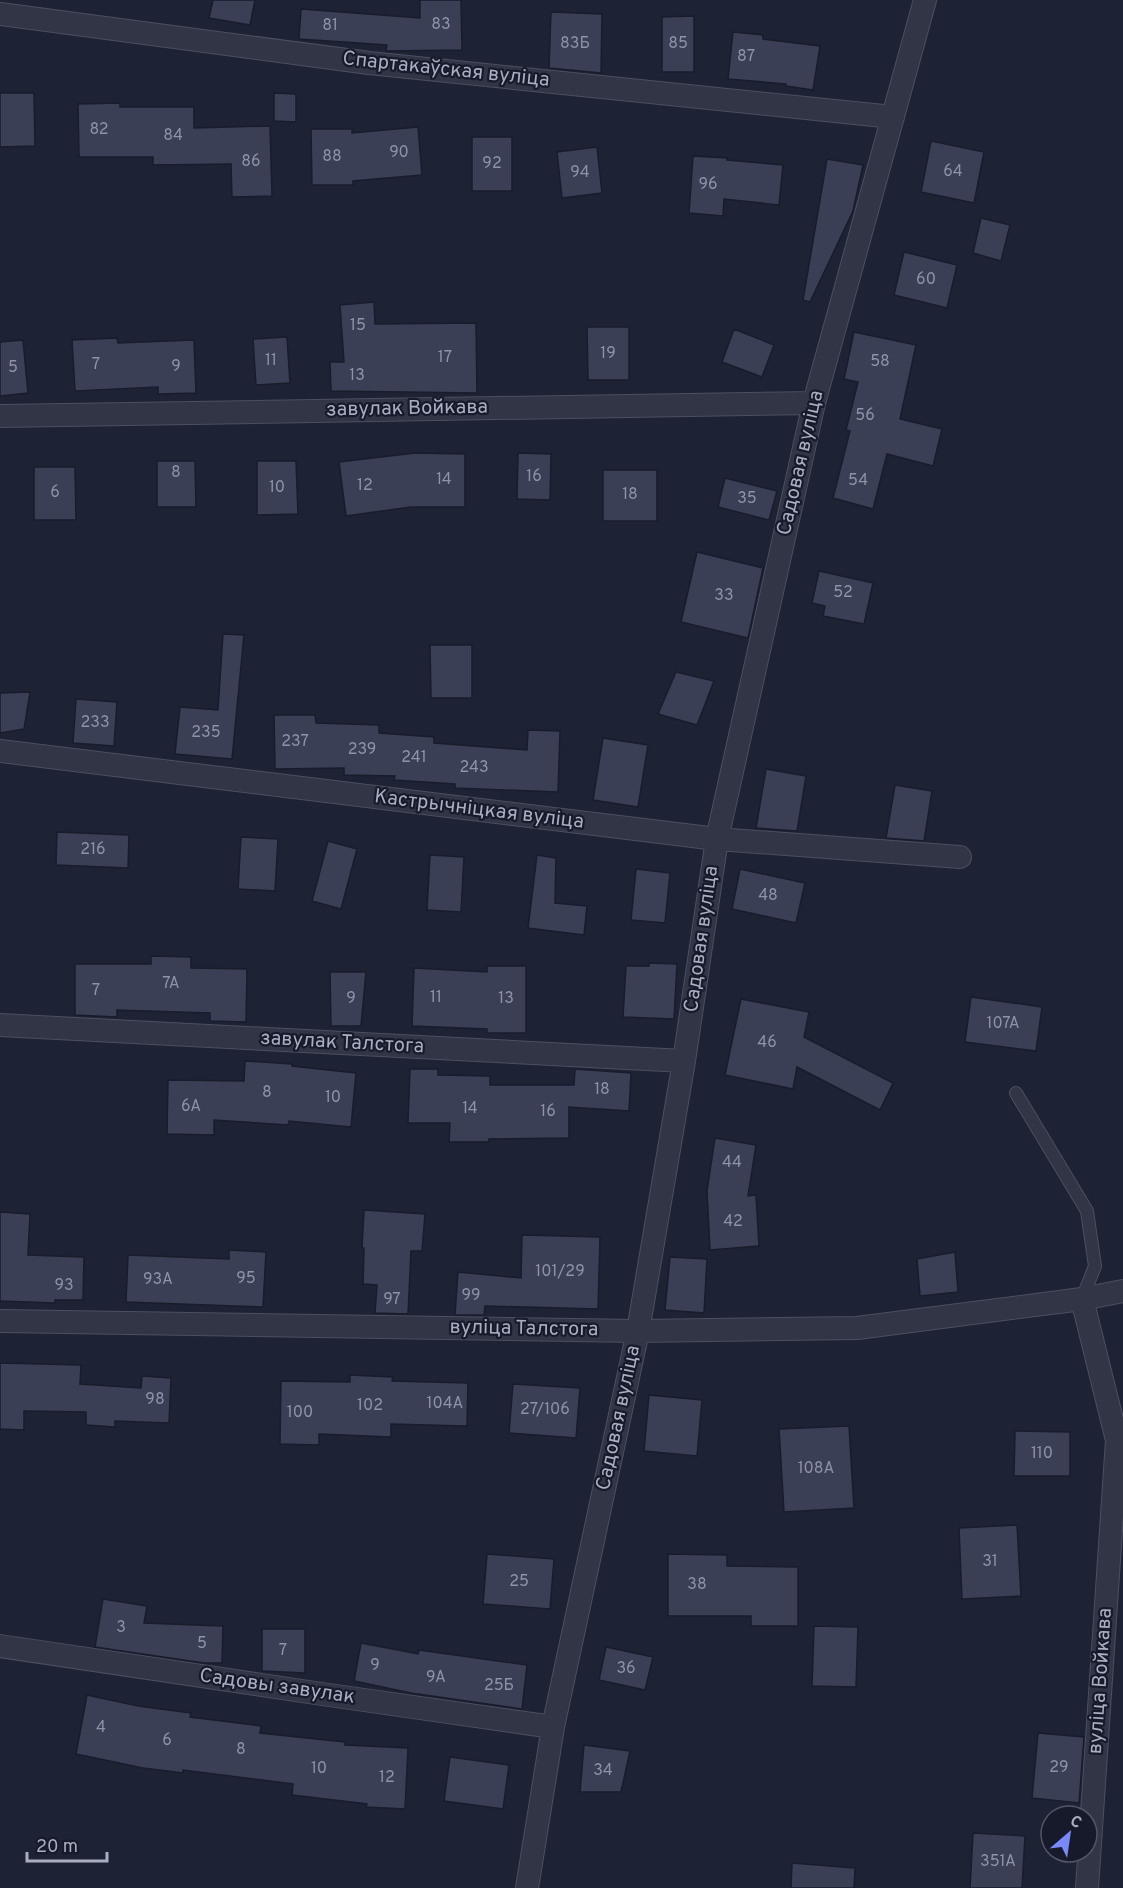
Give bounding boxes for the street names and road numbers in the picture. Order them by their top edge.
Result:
street label: Спартакаўская вуліца [341,46,551,94]
street label: Садовая вуліца [772,388,830,538]
street label: завулак Войкава [326,395,488,423]
street label: Кастрычніцкая вуліца [373,784,585,836]
street label: Садовая вуліца [679,864,725,1014]
street label: завулак Талстога [259,1026,425,1060]
street label: вуліца Талстога [449,1315,599,1343]
street label: Садовая вуліца [591,1343,647,1493]
street label: вуліца Войкава [1083,1607,1119,1755]
street label: Садовы завулак [198,1663,356,1711]

